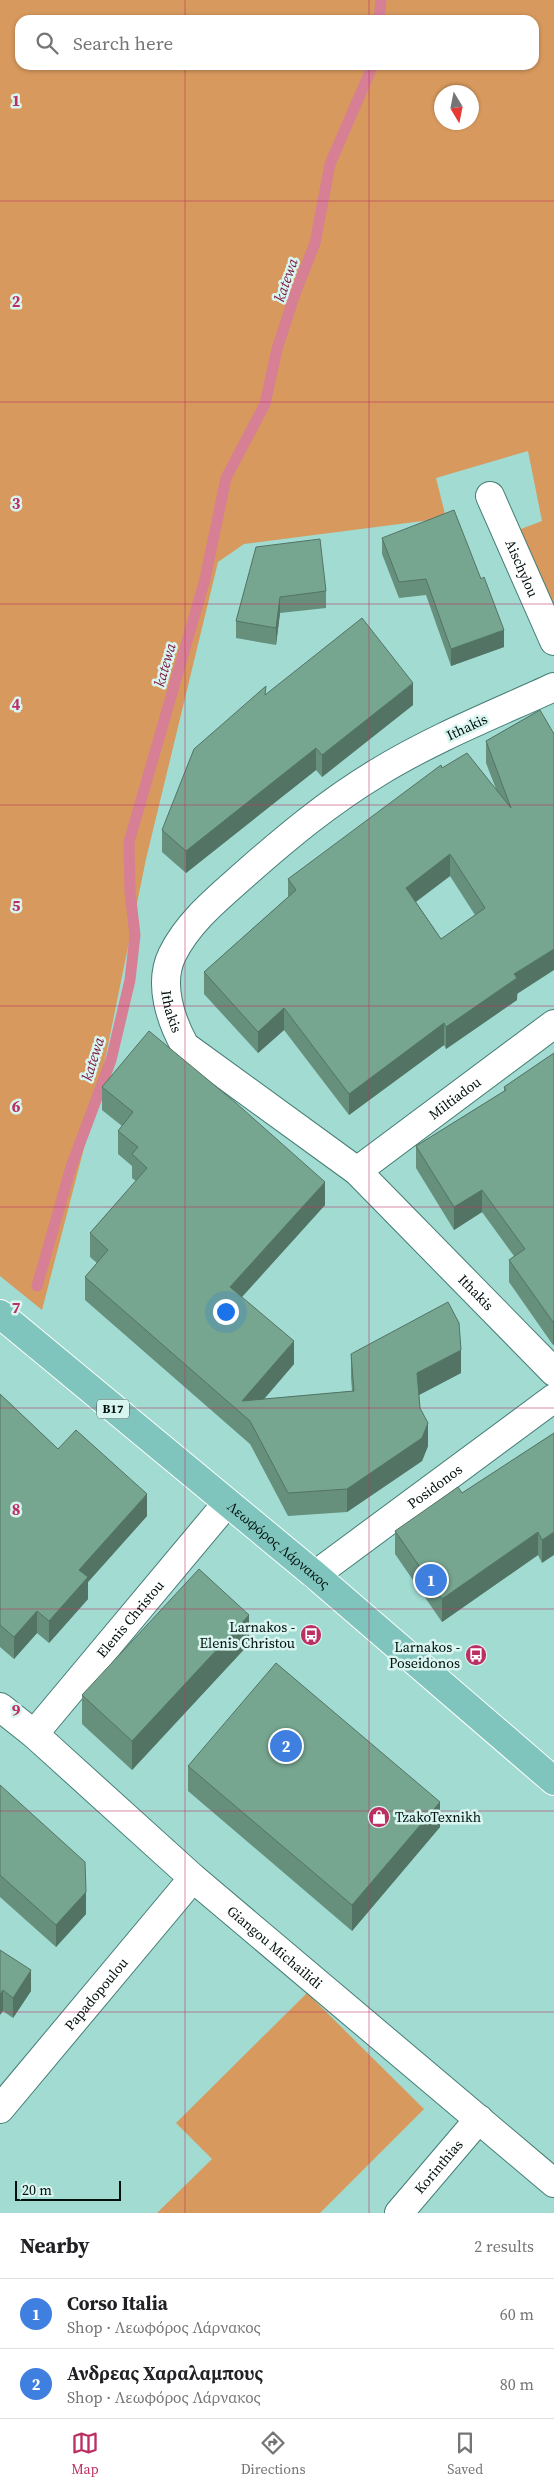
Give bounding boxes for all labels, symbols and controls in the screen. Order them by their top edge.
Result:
search box [15,15,539,70]
icon: search [33,29,61,57]
text: Search here [73,30,173,56]
north arrow [434,85,479,130]
text: 1 [12,89,20,111]
water label: katewa [268,255,303,304]
text: 2 [12,290,21,312]
text: 3 [12,492,21,514]
street label: Aischylou [500,536,543,600]
water label: katewa [148,640,181,689]
text: 4 [12,693,21,715]
street label: Ithakis [443,709,491,745]
text: 5 [12,894,21,916]
street label: Ithakis [156,989,187,1036]
water label: katewa [76,1034,109,1083]
street label: Miltiadou [425,1072,485,1124]
text: 6 [12,1095,21,1117]
street label: Ithakis [454,1270,498,1315]
text: 7 [12,1296,21,1318]
your location [213,1299,239,1325]
road number: B17 [97,1400,129,1418]
street label: Posidonos [403,1459,466,1513]
street label: Λεωφόρος Λάρνακος [223,1497,334,1594]
text: 8 [12,1498,20,1520]
pin: 1 [415,1561,447,1599]
street label: Elenis Christou [92,1576,168,1662]
place label: Larnakos - Elenis Christou [200,1617,295,1653]
bus stop icon: Larnakos - Elenis Christou [299,1623,323,1647]
place label: Larnakos - Poseidonos [389,1637,460,1673]
bus stop icon: Larnakos - Poseidonos [464,1643,488,1667]
text: 9 [12,1699,21,1721]
pin: 2 [270,1727,302,1765]
shop icon: TzakoTexnikh [367,1805,391,1829]
place label: TzakoTexnikh [395,1807,481,1827]
street label: Giangou Michailidi [223,1901,327,1993]
street label: Papadopoulou [60,1953,133,2035]
street label: Korinthias [410,2135,467,2198]
scale bar [15,2178,121,2201]
text: 20 m [22,2180,52,2200]
text: Nearby [20,2231,90,2260]
text: 2 results [474,2235,534,2257]
text: Corso Italia [67,2290,168,2316]
text: 1 [32,2303,40,2325]
text: 60 m [500,2303,534,2325]
text: Shop · Λεωφόρος Λάρνακος [67,2316,261,2338]
text: Ανδρεας Χαραλαμπους [67,2360,263,2386]
text: 2 [32,2373,40,2395]
text: 80 m [500,2373,534,2395]
text: Shop · Λεωφόρος Λάρνακος [67,2386,261,2408]
tab: Map [71,2429,99,2479]
tab: Directions [241,2429,305,2479]
tab: Saved [447,2429,483,2479]

